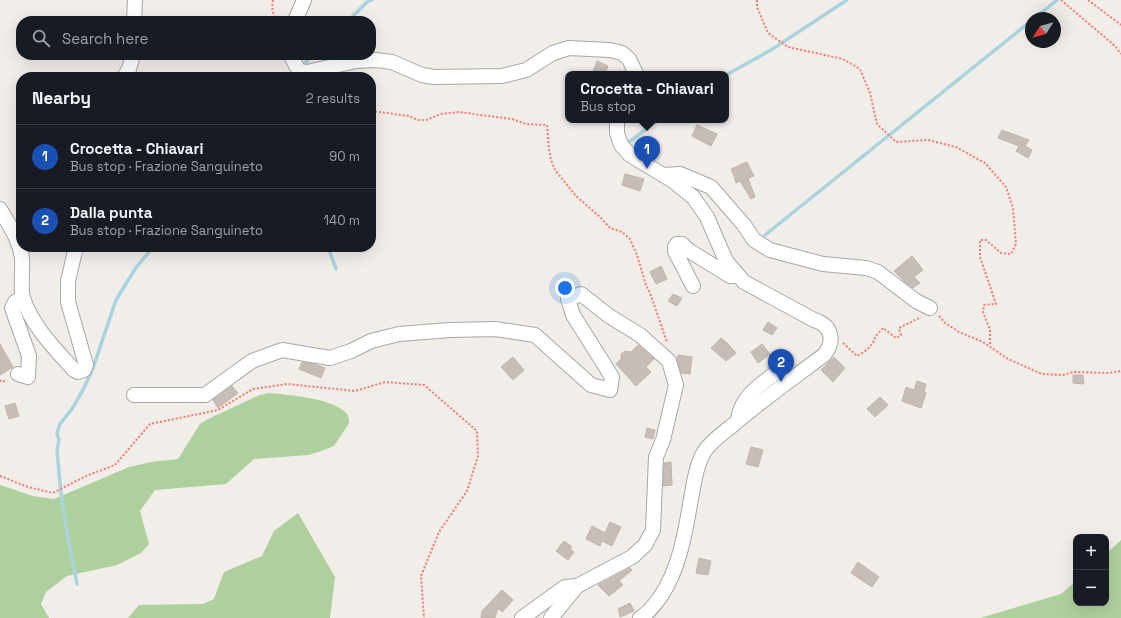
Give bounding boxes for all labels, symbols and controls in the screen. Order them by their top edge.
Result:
north arrow [1025,12,1061,48]
search box [16,16,376,60]
icon: search [30,27,52,49]
text: Search here [62,29,148,48]
popup [565,71,729,123]
text: Crocetta - Chiavari [580,79,714,98]
text: Nearby [32,87,91,109]
text: 2 results [306,90,360,107]
text: Bus stop [580,98,636,115]
pin: 1 [634,136,660,169]
text: Crocetta - Chiavari [70,139,203,158]
text: 1 [42,148,48,165]
text: 90 m [329,148,360,165]
text: Bus stop · Frazione Sanguineto [70,158,263,175]
text: Dalla punta [70,203,152,222]
text: 2 [41,212,49,229]
text: 140 m [324,212,360,229]
text: Bus stop · Frazione Sanguineto [70,222,263,239]
your location [555,278,575,298]
pin: 2 [768,349,794,382]
map controls [1073,534,1109,606]
button: + [1073,534,1109,570]
button: − [1073,570,1109,606]

